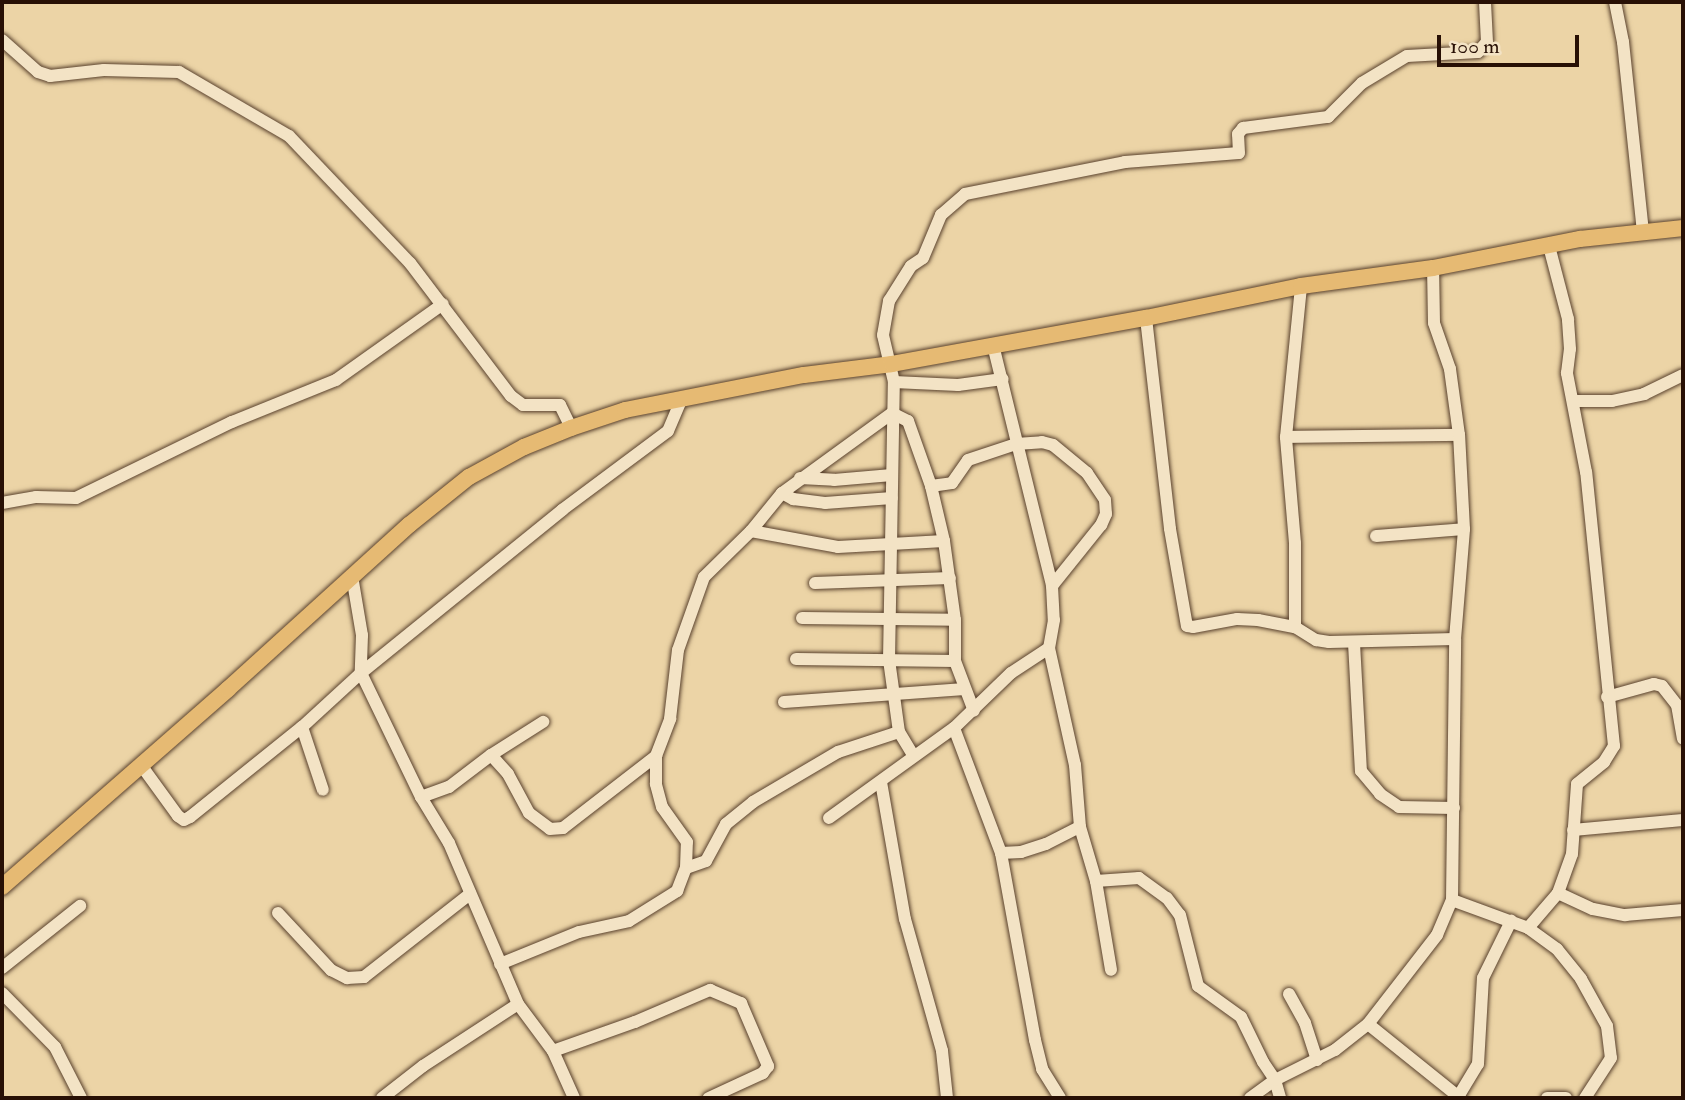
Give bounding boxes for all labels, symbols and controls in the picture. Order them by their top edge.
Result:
scale bar [1440,21,1582,65]
text: 100 m [1450,33,1500,60]

